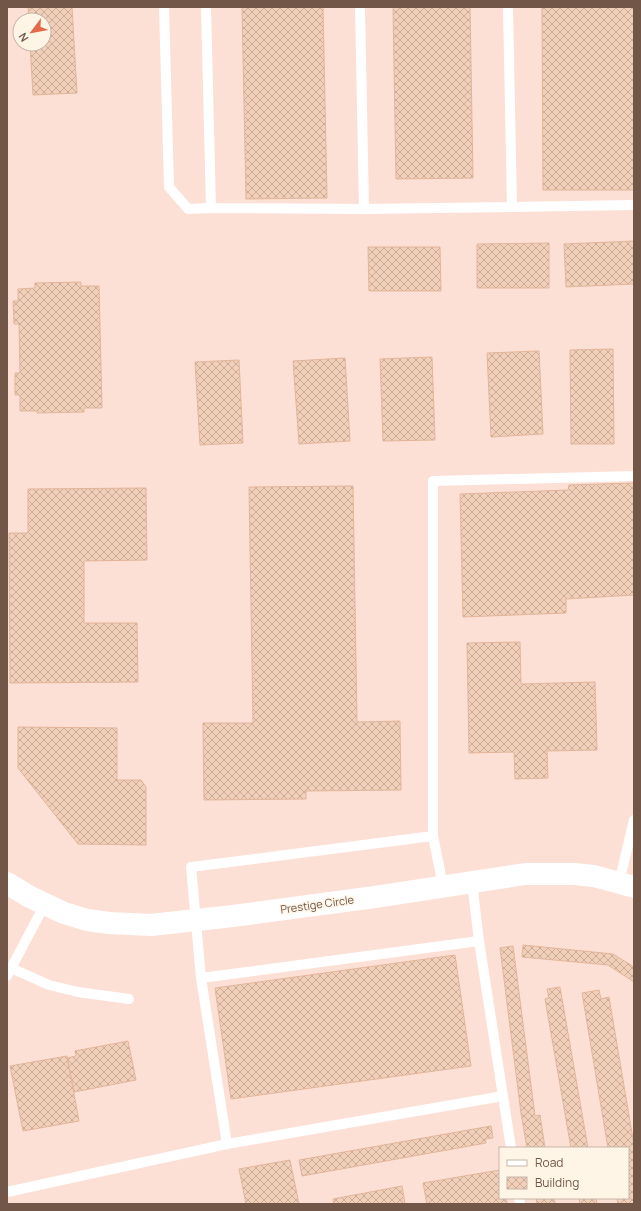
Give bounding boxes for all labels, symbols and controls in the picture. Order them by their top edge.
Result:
north arrow [12,12,52,52]
text: N [15,30,32,45]
street label: Prestige Circle [279,891,355,917]
legend [499,1147,629,1199]
text: Road [535,1154,563,1171]
text: Building [535,1174,579,1191]

